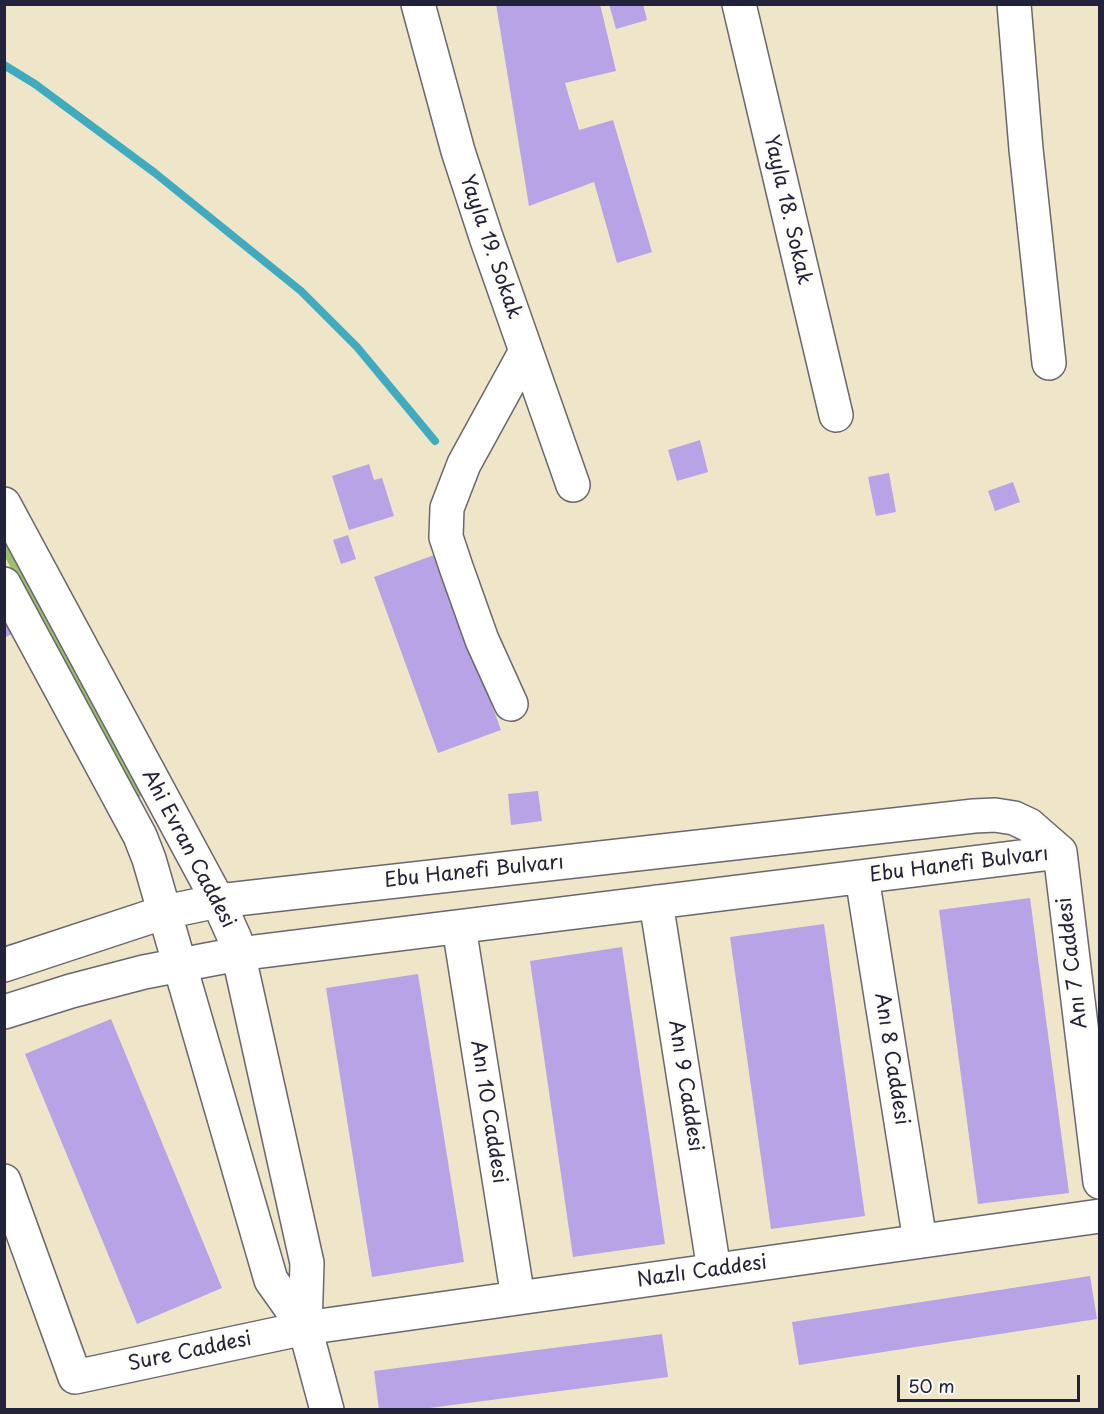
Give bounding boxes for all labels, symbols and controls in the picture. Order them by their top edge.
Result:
street label: Yayla 18. Sokak [758,133,816,287]
street label: Yayla 19. Sokak [454,172,526,322]
street label: Ahi Evran Caddesi [136,766,240,932]
street label: Ebu Hanefi Bulvarı [868,842,1050,888]
street label: Ebu Hanefi Bulvarı [383,851,565,893]
street label: Anı 7 Caddesi [1053,896,1093,1030]
street label: Anı 8 Caddesi [869,991,913,1127]
street label: Anı 9 Caddesi [663,1019,707,1153]
street label: Anı 10 Caddesi [465,1039,511,1185]
street label: Nazlı Caddesi [635,1251,769,1293]
street label: Sure Caddesi [126,1327,254,1377]
scale bar [900,1363,1083,1401]
text: 50 m [908,1372,955,1399]

